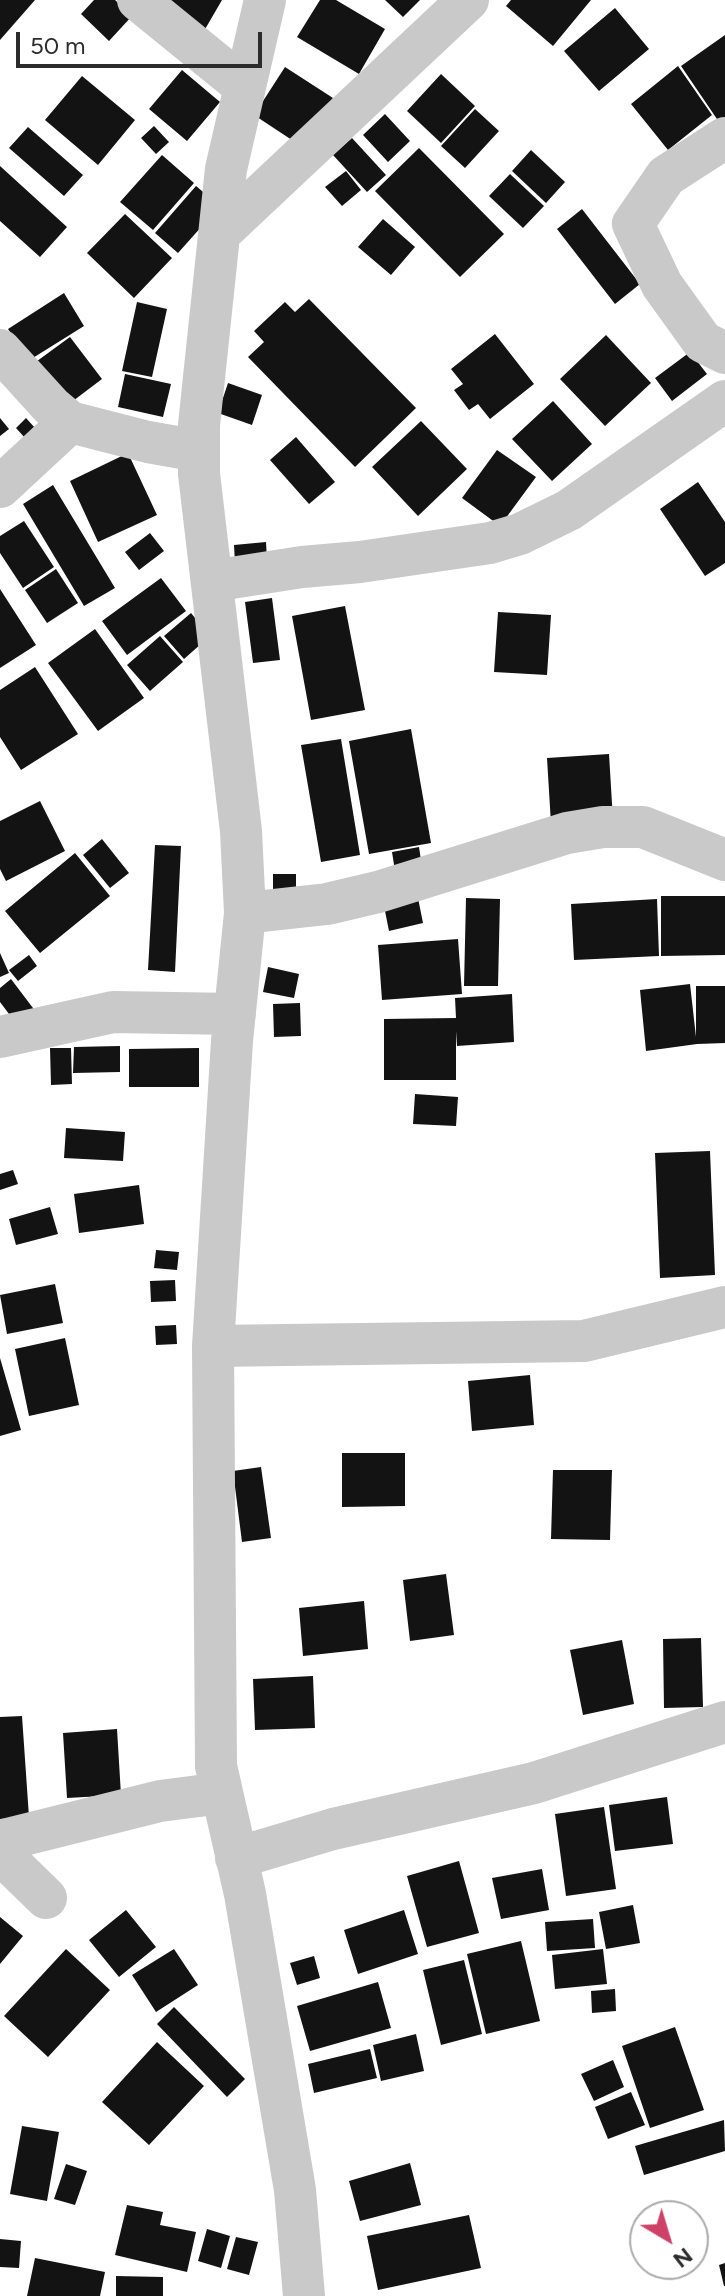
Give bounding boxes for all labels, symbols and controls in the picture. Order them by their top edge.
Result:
scale bar [20,16,266,66]
text: 50 m [30,31,86,60]
north arrow [629,2200,709,2280]
text: N [668,2242,698,2274]

